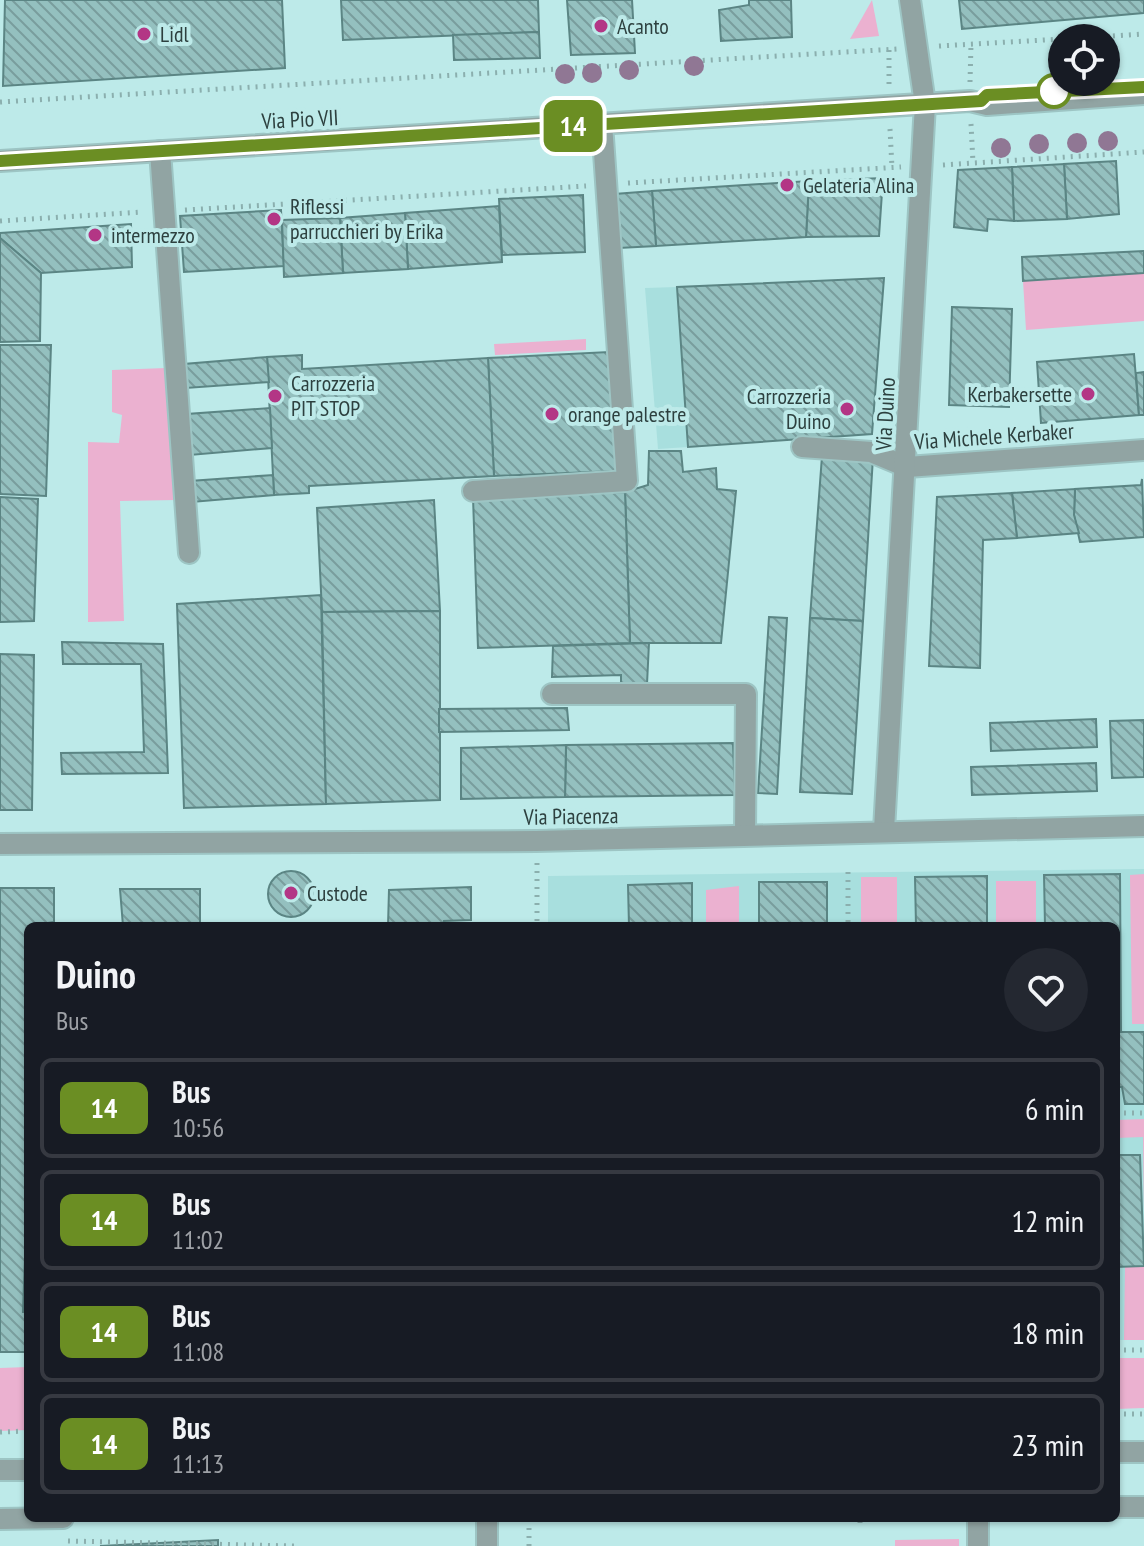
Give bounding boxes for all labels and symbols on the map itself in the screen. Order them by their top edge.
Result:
place label: Acanto [617,12,669,40]
marker: Acanto [592,17,610,35]
place label: Lidl [160,20,189,48]
marker: Lidl [135,25,153,43]
unlabelled marker [1037,74,1071,108]
line badge: 14 [537,100,609,152]
street label: Via Pio VII [260,103,339,135]
place label: Gelateria Alina [803,171,914,199]
marker: Gelateria Alina [778,176,796,194]
place label: Riflessi parrucchieri by Erika [290,192,443,245]
marker: Riflessi parrucchieri by Erika [265,210,283,228]
place label: intermezzo [111,221,195,249]
marker: intermezzo [86,226,104,244]
place label: Carrozzeria PIT STOP [291,369,375,422]
street label: Via Duino [869,377,901,452]
place label: Kerbakersette [968,380,1072,408]
place label: Carrozzeria Duino [747,382,831,435]
marker: Kerbakersette [1079,385,1097,403]
marker: Carrozzeria PIT STOP [266,387,284,405]
place label: orange palestre [568,400,686,428]
marker: Carrozzeria Duino [838,400,856,418]
marker: orange palestre [543,405,561,423]
street label: Via Michele Kerbaker [912,416,1075,456]
street label: Via Piacenza [522,801,619,831]
place label: Custode [307,879,368,907]
marker: Custode [282,884,300,902]

